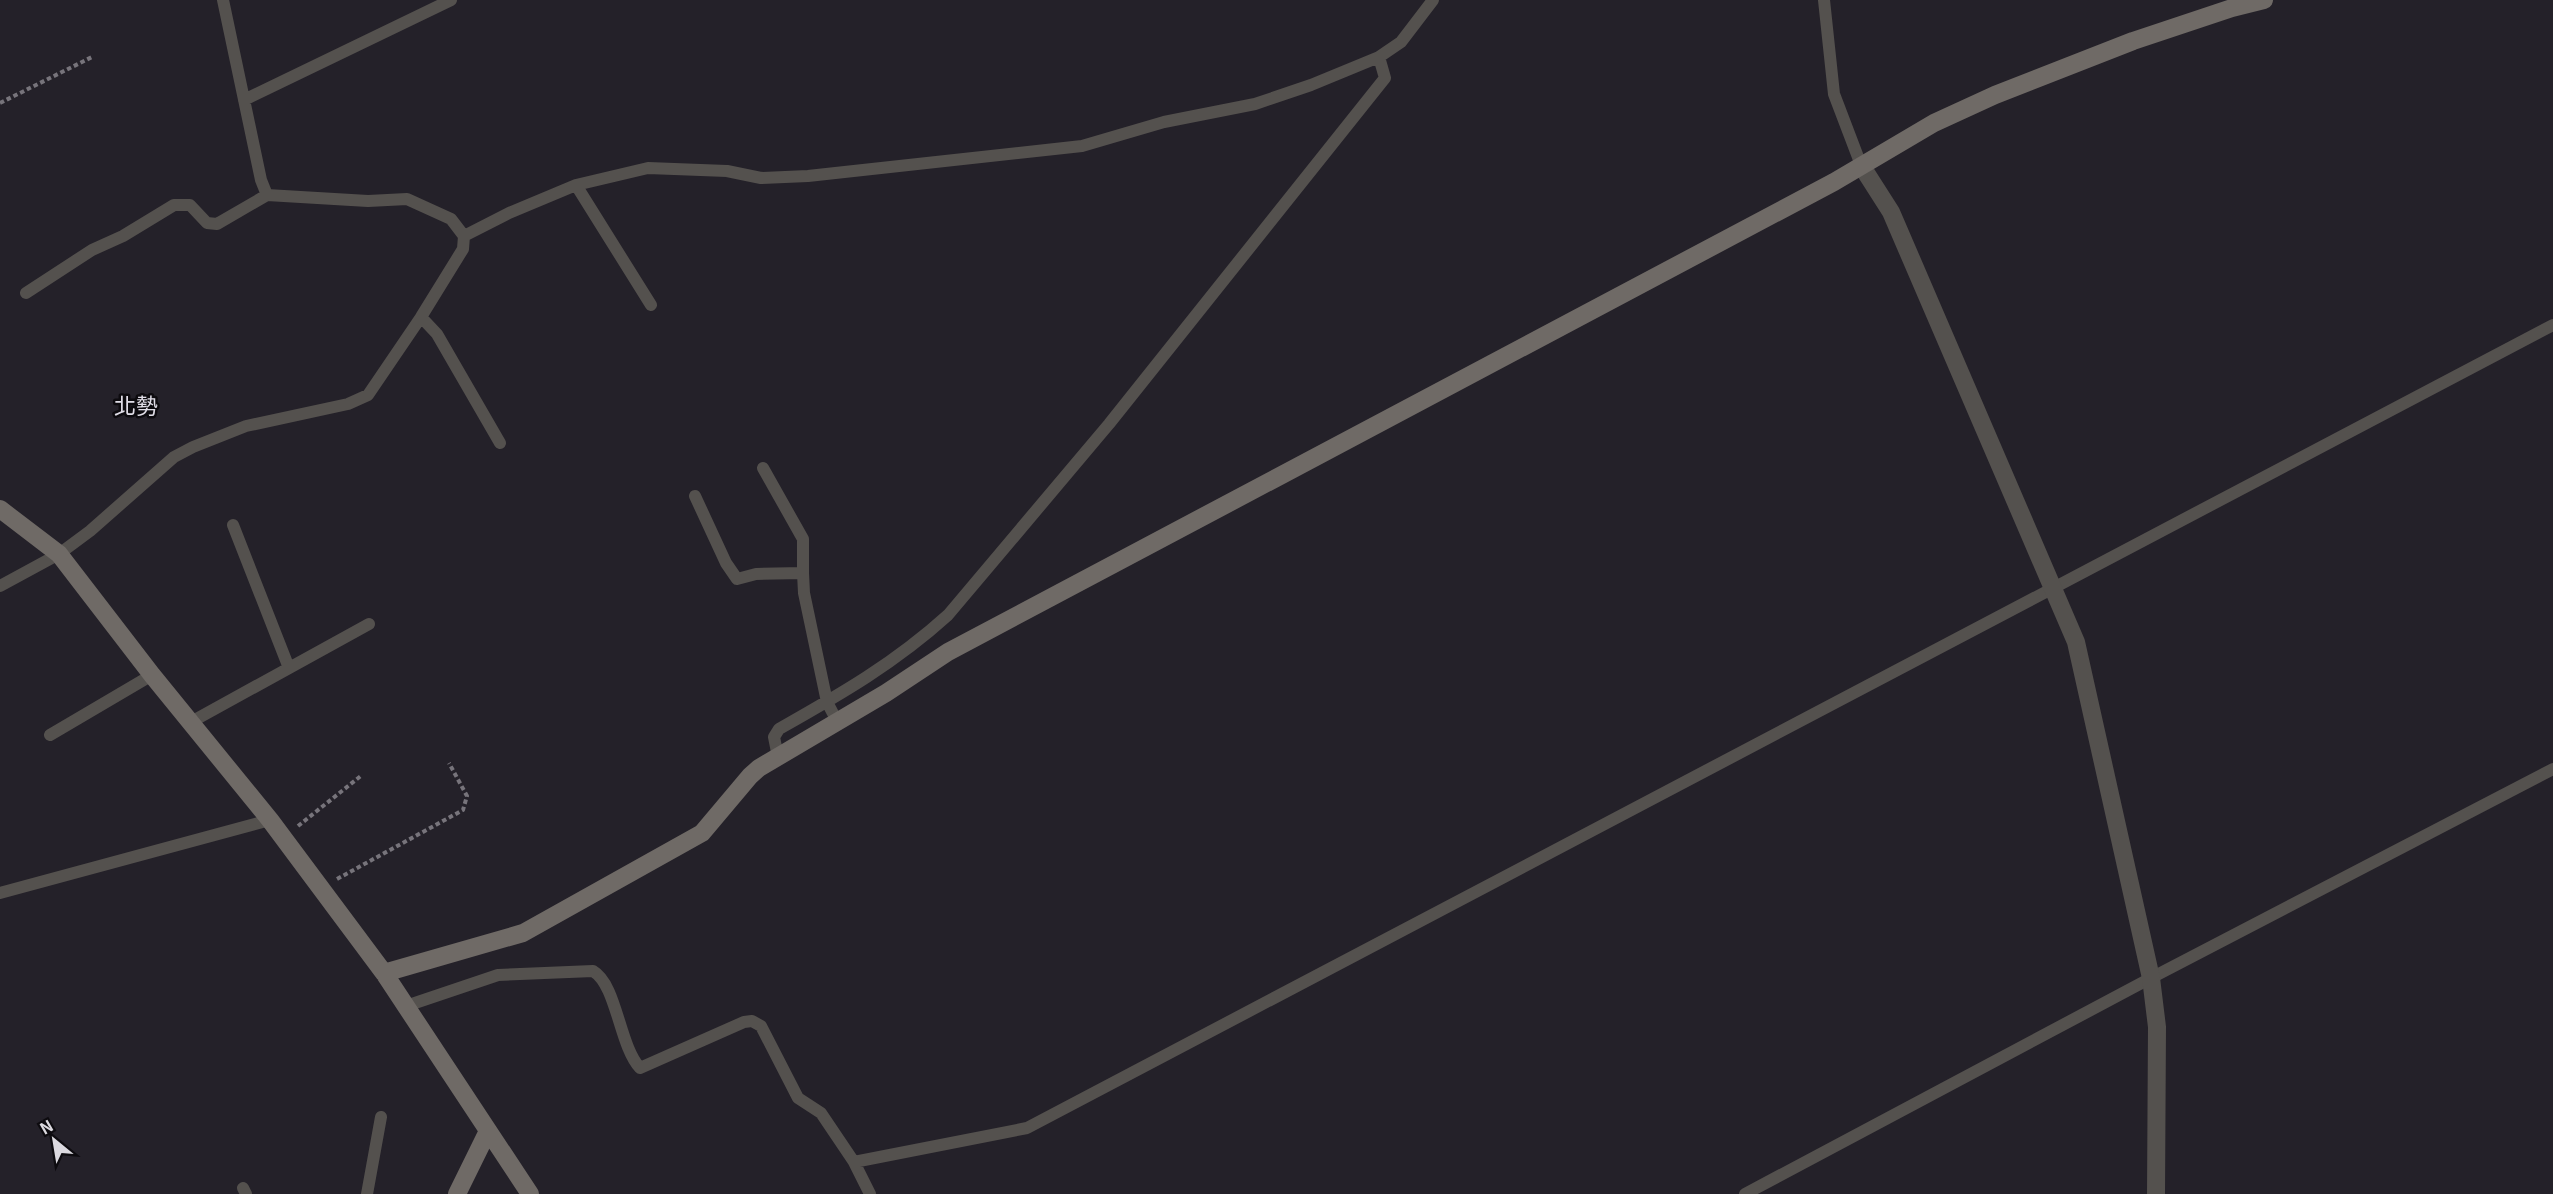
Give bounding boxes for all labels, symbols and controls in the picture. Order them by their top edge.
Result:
district label: 北勢 [114,388,158,420]
north arrow [24,1110,84,1170]
text: N [35,1113,57,1140]

